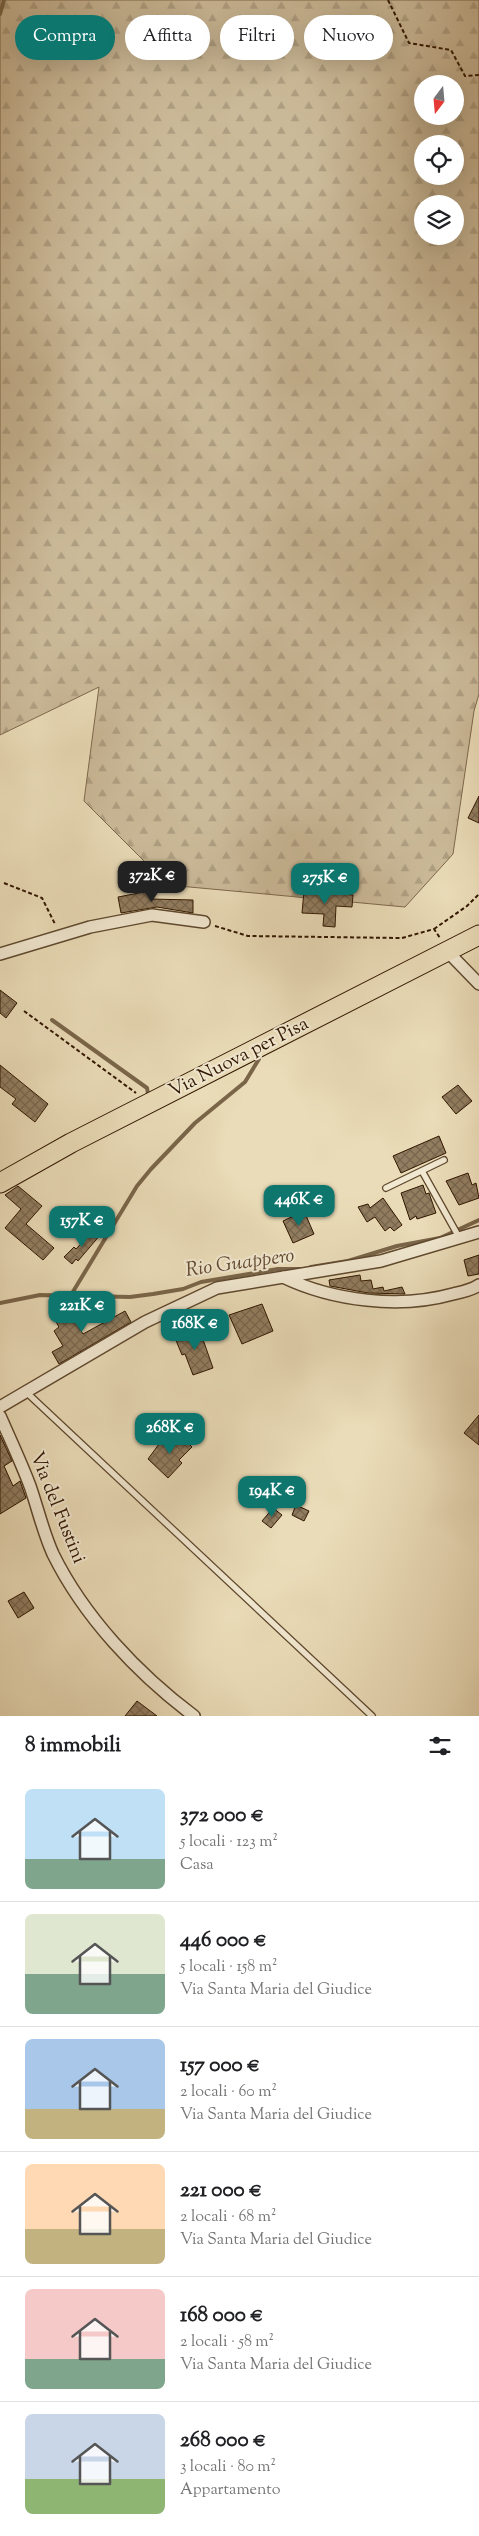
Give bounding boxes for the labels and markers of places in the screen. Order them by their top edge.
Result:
pin: 372K € [111,860,193,903]
pin: 275K € [284,862,366,905]
pin: 446K € [258,1184,340,1227]
pin: 157K € [41,1206,123,1248]
pin: 221K € [41,1290,123,1333]
pin: 168K € [154,1308,236,1351]
pin: 268K € [129,1412,211,1455]
pin: 194K € [231,1476,313,1518]

